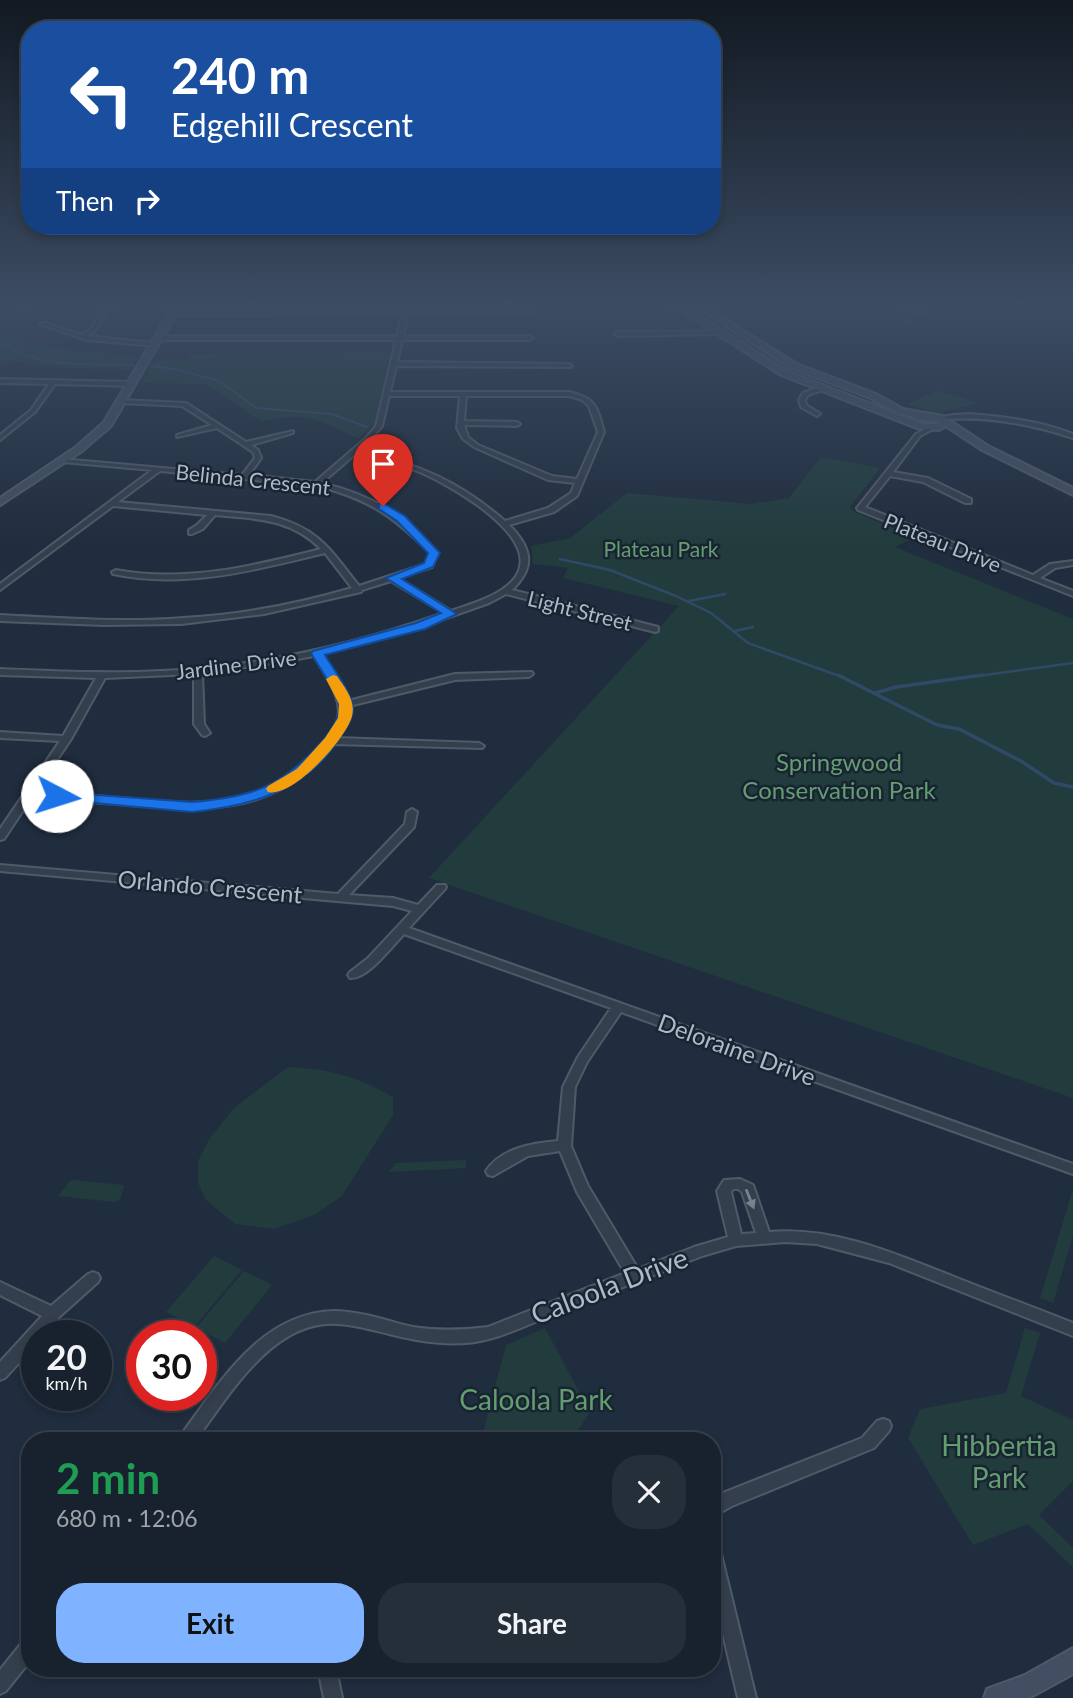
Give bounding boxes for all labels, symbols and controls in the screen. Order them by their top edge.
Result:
text: 240 m [171,46,309,104]
icon: left [56,49,147,140]
text: Edgehill Crescent [171,105,413,144]
icon: right [128,182,166,220]
text: Then [56,185,114,217]
pin [353,434,413,506]
icon: arrive [364,445,402,483]
street label: Belinda Crescent [175,458,332,500]
street label: Plateau Drive [881,507,1005,577]
park label: Plateau Park [604,536,719,561]
street label: Light Street [525,585,635,635]
street label: Jardine Drive [174,644,298,684]
park label: Springwood Conservation Park [742,747,936,804]
position arrow [20,759,94,833]
street label: Orlando Crescent [117,863,304,909]
street label: Deloraine Drive [654,1007,820,1091]
one-way arrow [745,1189,756,1210]
street label: Caloola Drive [526,1239,692,1331]
speed limit sign: 30 [126,1320,217,1411]
text: 20 [46,1335,87,1377]
text: km/h [45,1372,88,1394]
park label: Caloola Park [459,1382,613,1416]
park label: Hibbertia Park [941,1428,1057,1494]
text: 2 min [56,1453,160,1503]
button: close [612,1455,686,1529]
text: 680 m · 12:06 [56,1504,198,1532]
button: Exit [56,1583,364,1663]
button: Share [378,1583,686,1663]

